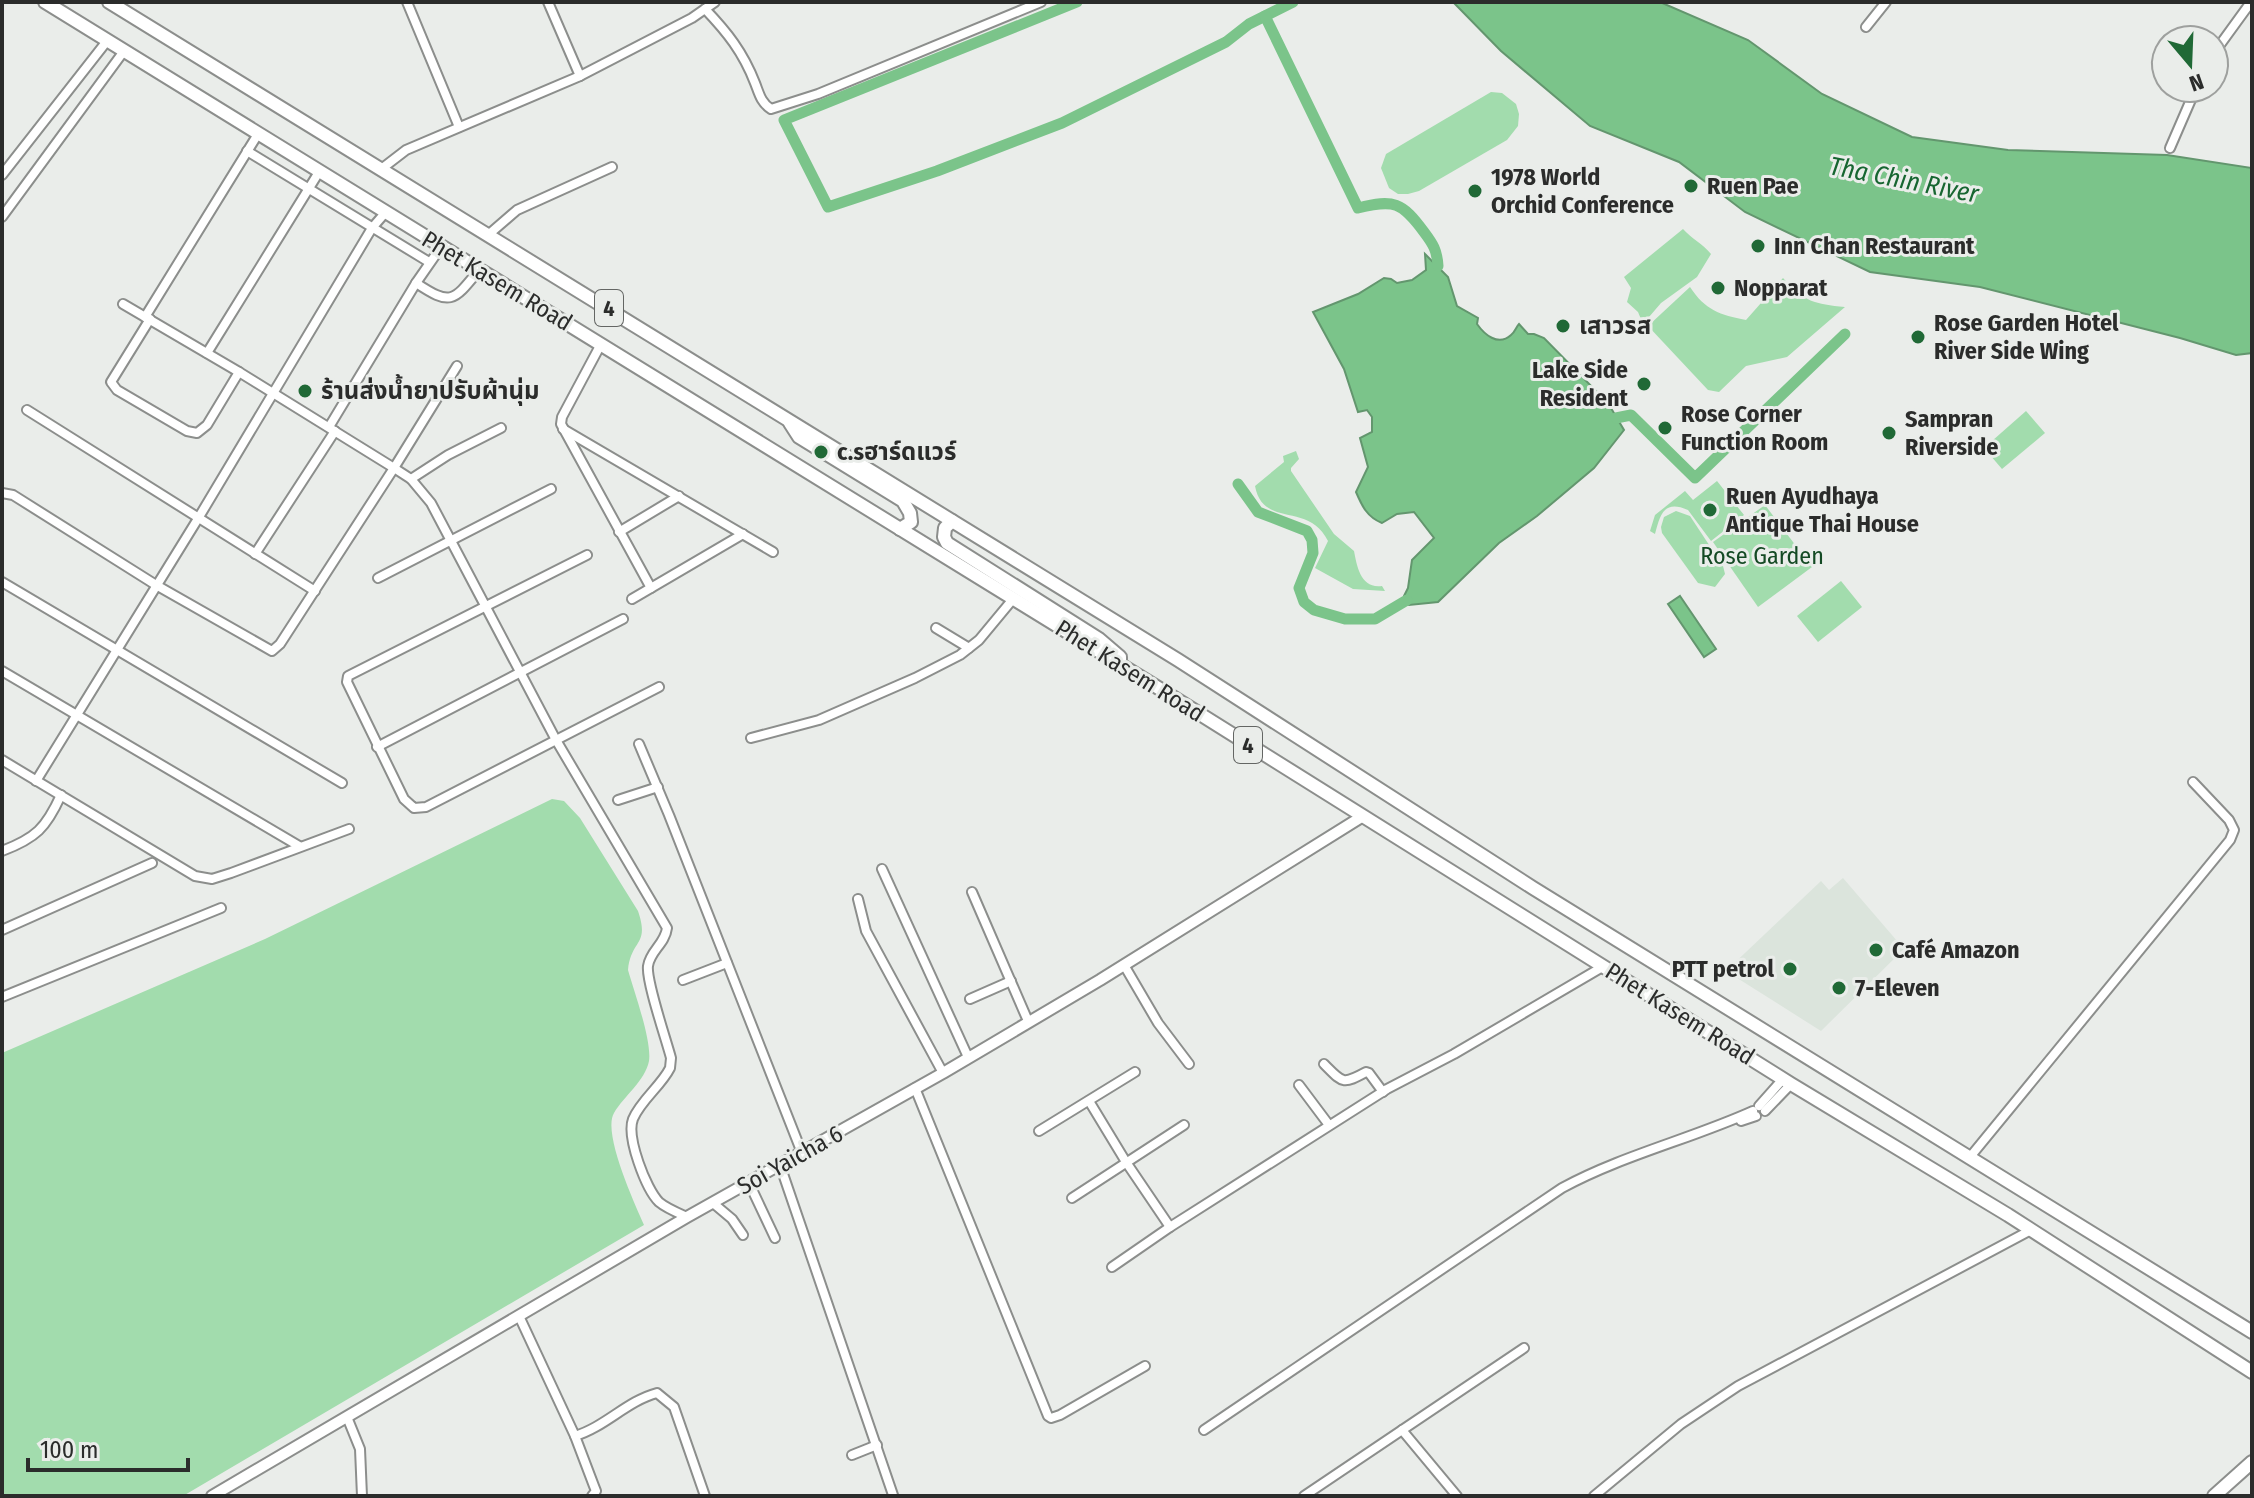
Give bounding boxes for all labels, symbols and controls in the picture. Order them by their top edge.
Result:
north arrow [2150,24,2230,104]
text: N [2186,68,2207,97]
water label: Tha Chin River [1827,150,1982,210]
place label: 1978 World Orchid Conference [1491,163,1674,219]
place label: Ruen Pae [1707,172,1799,200]
marker: Ruen Pae [1682,177,1700,195]
marker: 1978 World Orchid Conference [1466,182,1484,200]
street label: Phet Kasem Road [417,225,577,337]
place label: Inn Chan Restaurant [1774,232,1975,260]
marker: Inn Chan Restaurant [1749,237,1767,255]
place label: Nopparat [1734,274,1828,302]
marker: Nopparat [1709,279,1727,297]
road number: 4 [595,290,623,326]
place label: Rose Garden Hotel River Side Wing [1934,309,2119,365]
place label: เสาวรส [1579,312,1651,340]
marker: เสาวรส [1554,317,1572,335]
marker: Rose Garden Hotel River Side Wing [1909,328,1927,346]
place label: Lake Side Resident [1532,356,1629,412]
place label: ร้านส่งน้ำยาปรับผ้านุ่ม [321,374,540,406]
marker: Lake Side Resident [1635,375,1653,393]
marker: ร้านส่งน้ำยาปรับผ้านุ่ม [296,382,314,400]
place label: Rose Corner Function Room [1681,400,1828,456]
place label: Sampran Riverside [1905,405,1998,461]
marker: Rose Corner Function Room [1656,419,1674,437]
marker: Sampran Riverside [1880,424,1898,442]
place label: c.sฮาร์ดแวร์ [837,438,957,466]
marker: c.sฮาร์ดแวร์ [812,443,830,461]
place label: Ruen Ayudhaya Antique Thai House [1725,482,1919,538]
marker: Ruen Ayudhaya Antique Thai House [1701,501,1719,519]
park label: Rose Garden [1700,542,1824,570]
street label: Phet Kasem Road [1050,614,1210,728]
road number: 4 [1234,727,1262,763]
place label: Café Amazon [1892,936,2020,964]
marker: Café Amazon [1867,941,1885,959]
place label: PTT petrol [1672,955,1774,983]
street label: Phet Kasem Road [1600,957,1760,1071]
marker: PTT petrol [1781,960,1799,978]
place label: 7-Eleven [1855,974,1940,1002]
marker: 7-Eleven [1830,979,1848,997]
street label: Soi Yaicha 6 [732,1120,848,1200]
scale bar [28,1422,188,1472]
text: 100 m [40,1436,98,1464]

